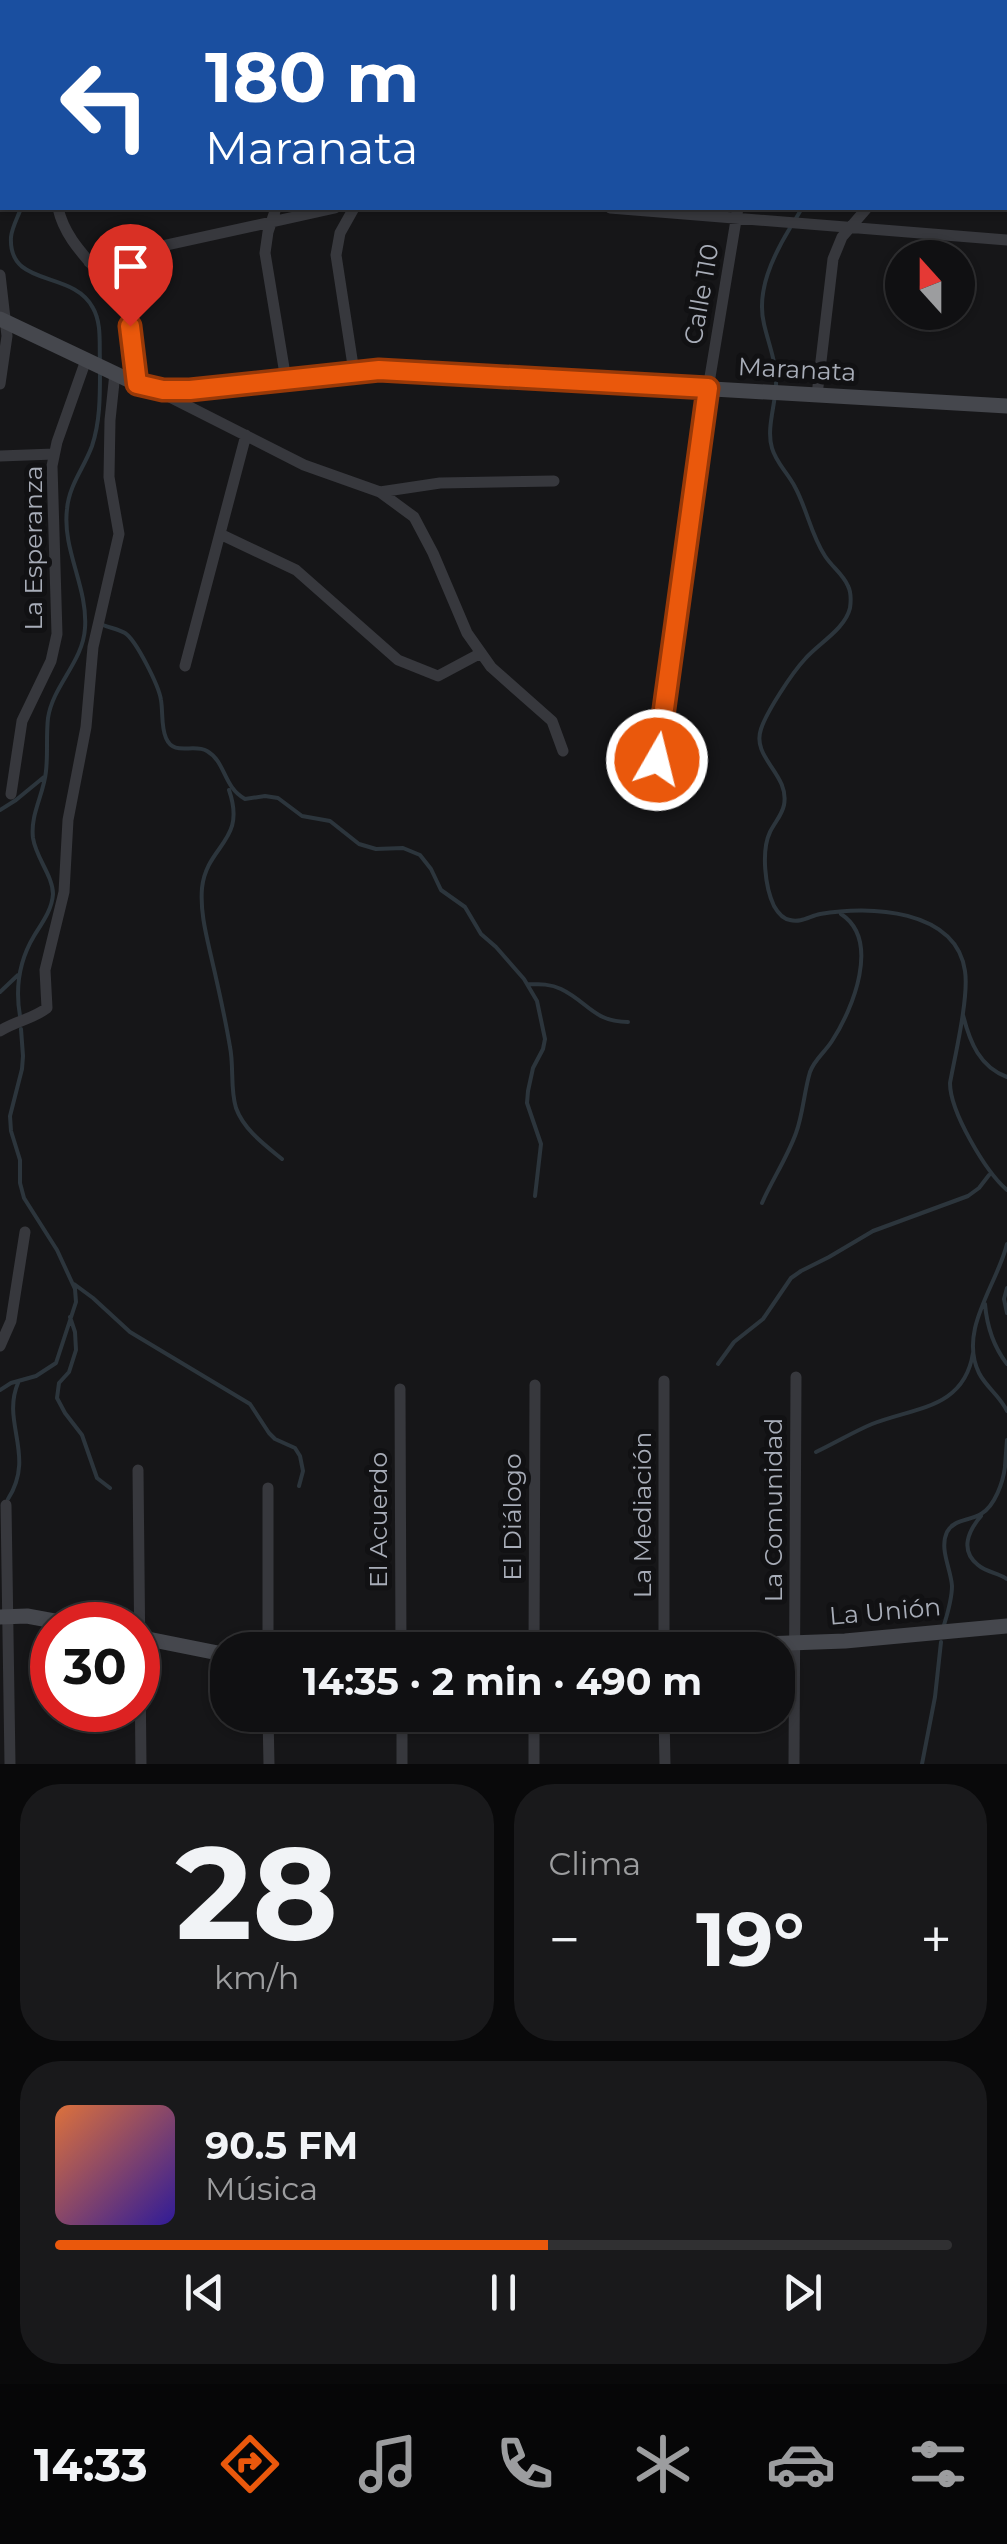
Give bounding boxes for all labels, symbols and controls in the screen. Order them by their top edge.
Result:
text: 180 m [205,34,419,120]
icon: left [40,40,170,170]
text: Maranata [205,120,418,175]
pin [88,224,173,327]
icon: arrive [103,239,158,294]
north arrow [885,240,975,330]
map controls [885,240,975,330]
street label: Calle 110 [677,241,725,347]
street label: Maranata [737,351,857,387]
street label: La Esperanza [18,466,48,631]
position arrow [605,708,709,812]
street label: La Comunidad [758,1418,788,1602]
street label: La Mediación [627,1432,657,1598]
street label: El Acuerdo [363,1452,393,1588]
street label: El Diálogo [497,1453,527,1581]
street label: La Unión [828,1591,942,1631]
speed limit sign: 30 [30,1602,160,1732]
text: 14:35 · 2 min · 490 m [303,1658,702,1705]
text: 28 [175,1813,338,1972]
text: Clima [549,1844,641,1883]
text: 19° [696,1893,805,1985]
text: − [549,1906,580,1973]
text: + [920,1906,952,1973]
text: km/h [214,1958,299,1997]
text: 90.5 FM [205,2122,358,2169]
text: Música [205,2169,318,2208]
icon: previous [177,2265,232,2320]
icon: pause [476,2265,531,2320]
icon: next [775,2265,830,2320]
icon: directions [215,2429,285,2499]
icon: music [353,2429,423,2499]
icon: phone [490,2429,560,2499]
icon: climate [628,2429,698,2499]
icon: car [766,2429,836,2499]
icon: filters [903,2429,973,2499]
text: 14:33 [34,2437,148,2492]

